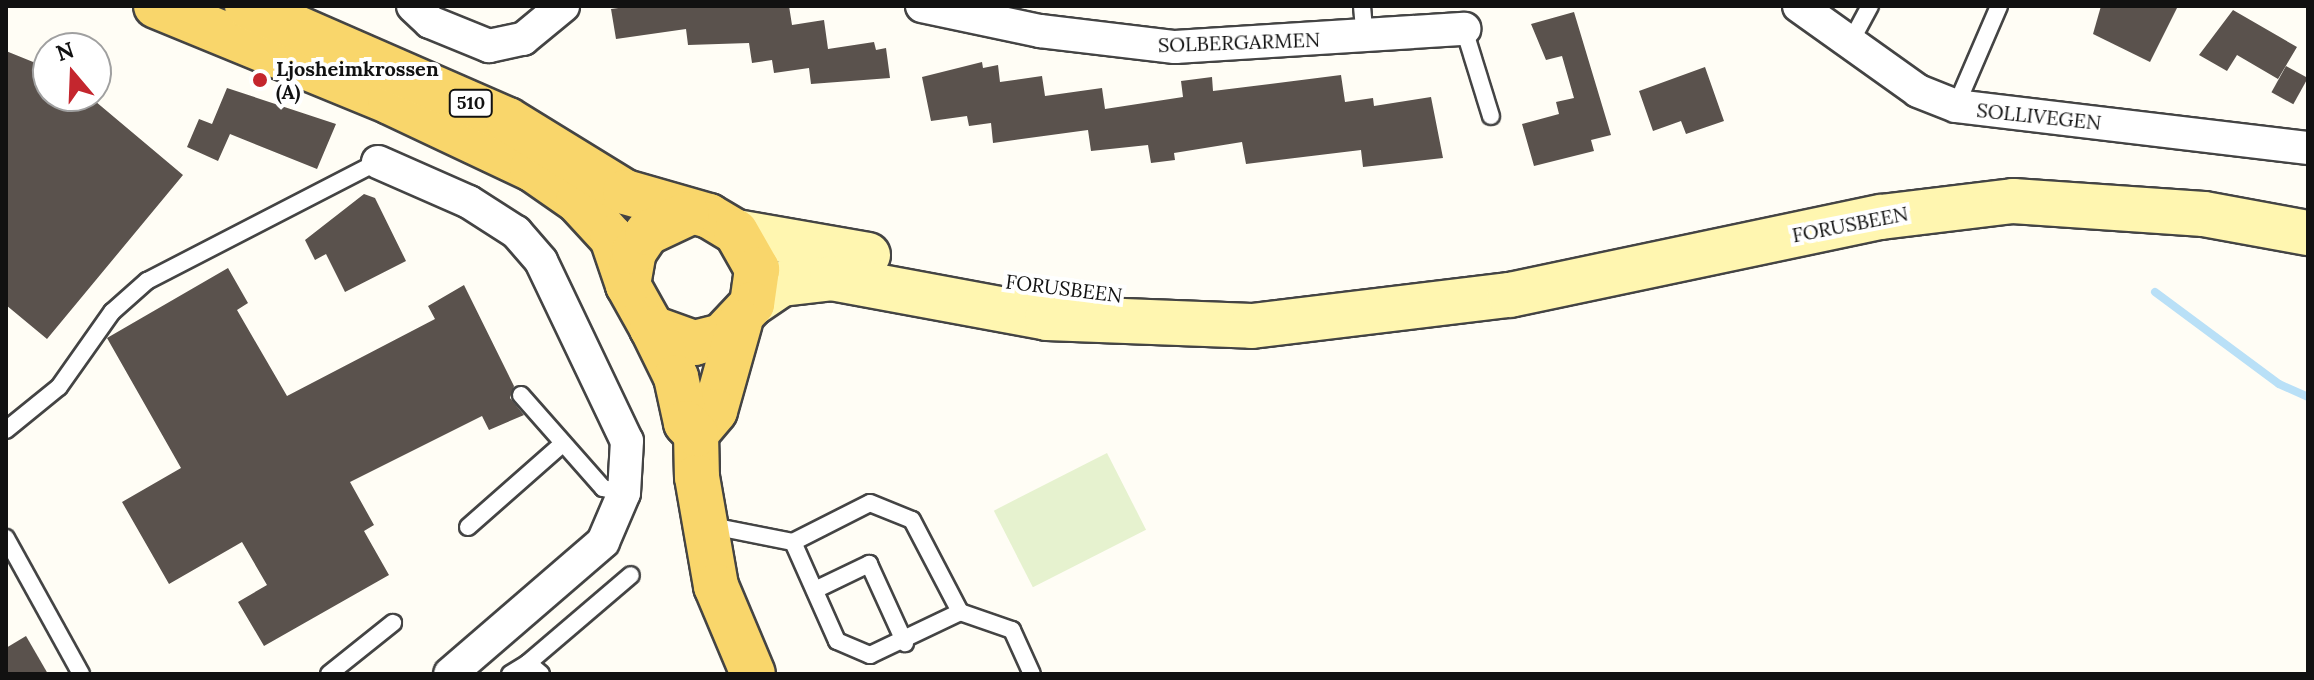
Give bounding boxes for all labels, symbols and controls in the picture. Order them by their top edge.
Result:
street label: SOLBERGARMEN [1158,27,1320,57]
north arrow [32,32,112,112]
text: N [52,35,77,67]
place label: Ljosheimkrossen (A) [276,56,439,103]
marker: Ljosheimkrossen (A) [251,71,269,89]
road number: 510 [447,89,495,117]
street label: SOLLIVEGEN [1975,98,2103,134]
street label: FORUSBEEN [1790,201,1910,247]
street label: FORUSBEEN [1004,269,1124,307]

